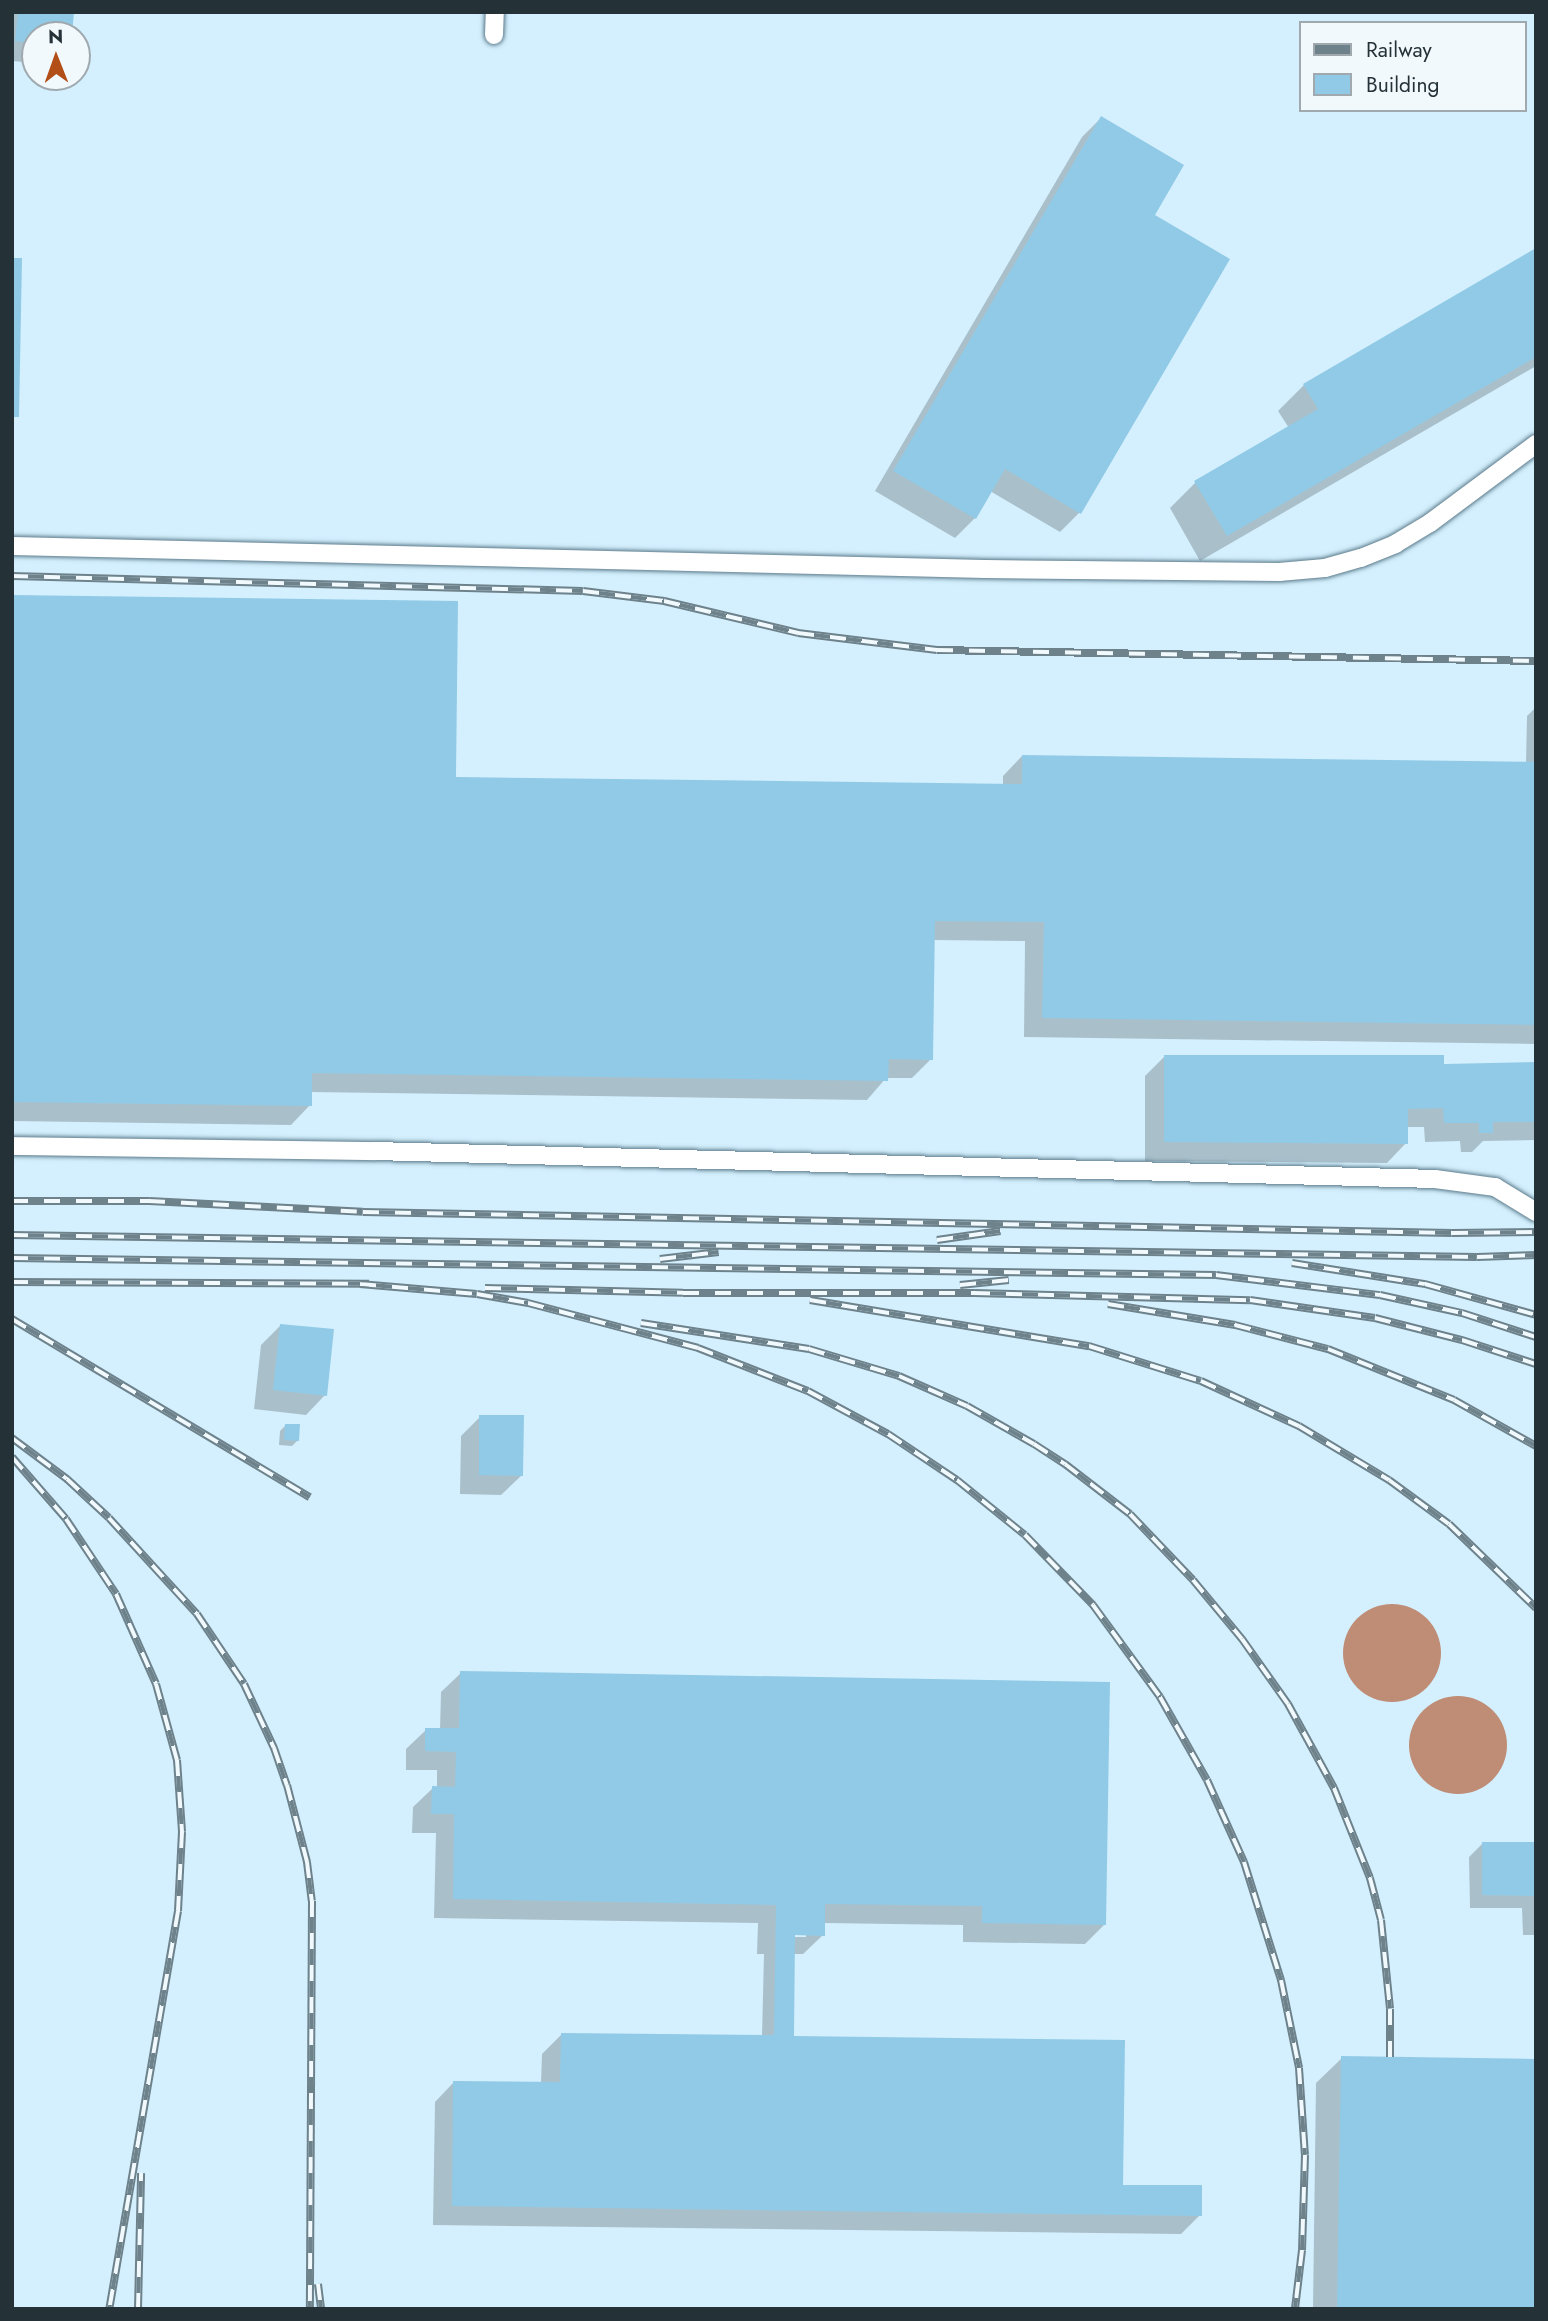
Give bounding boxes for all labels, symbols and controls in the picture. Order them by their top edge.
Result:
north arrow [21,21,91,91]
legend [1300,21,1527,112]
text: N [48,23,63,50]
text: Railway [1366,35,1432,65]
text: Building [1366,70,1439,100]

